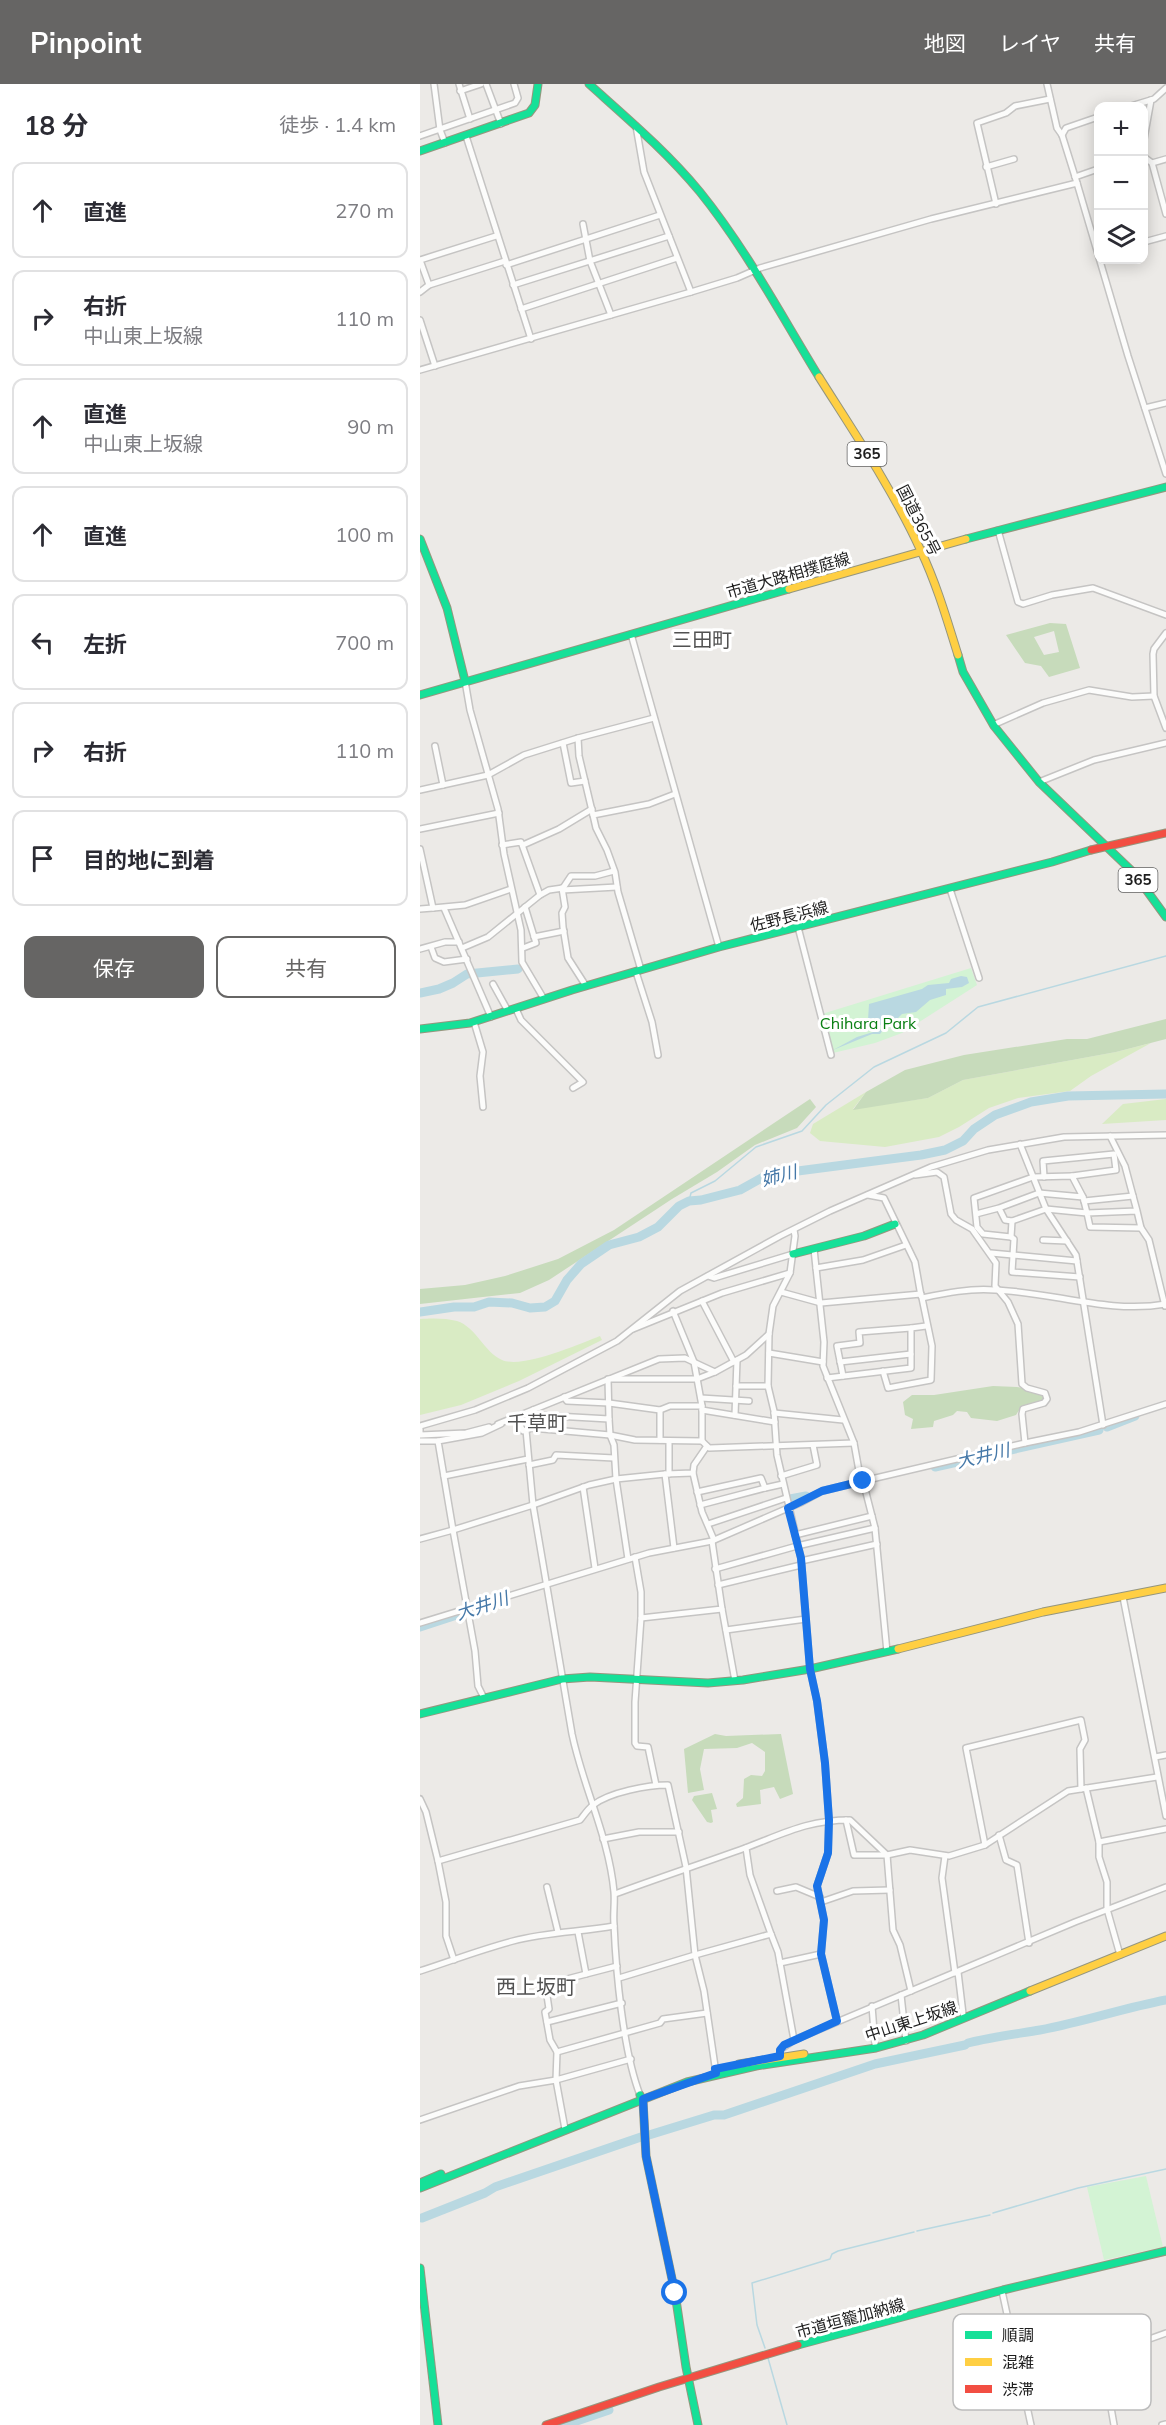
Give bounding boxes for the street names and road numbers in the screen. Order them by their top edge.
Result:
road number: 365 [848,442,886,466]
street label: 国道365号 [893,481,945,559]
street label: 市道大路相撲庭線 [724,548,852,602]
road number: 365 [1118,868,1158,892]
street label: 佐野長浜線 [748,897,830,935]
street label: 中山東上坂線 [862,1997,960,2045]
street label: 市道垣籠加納線 [793,2294,907,2342]

